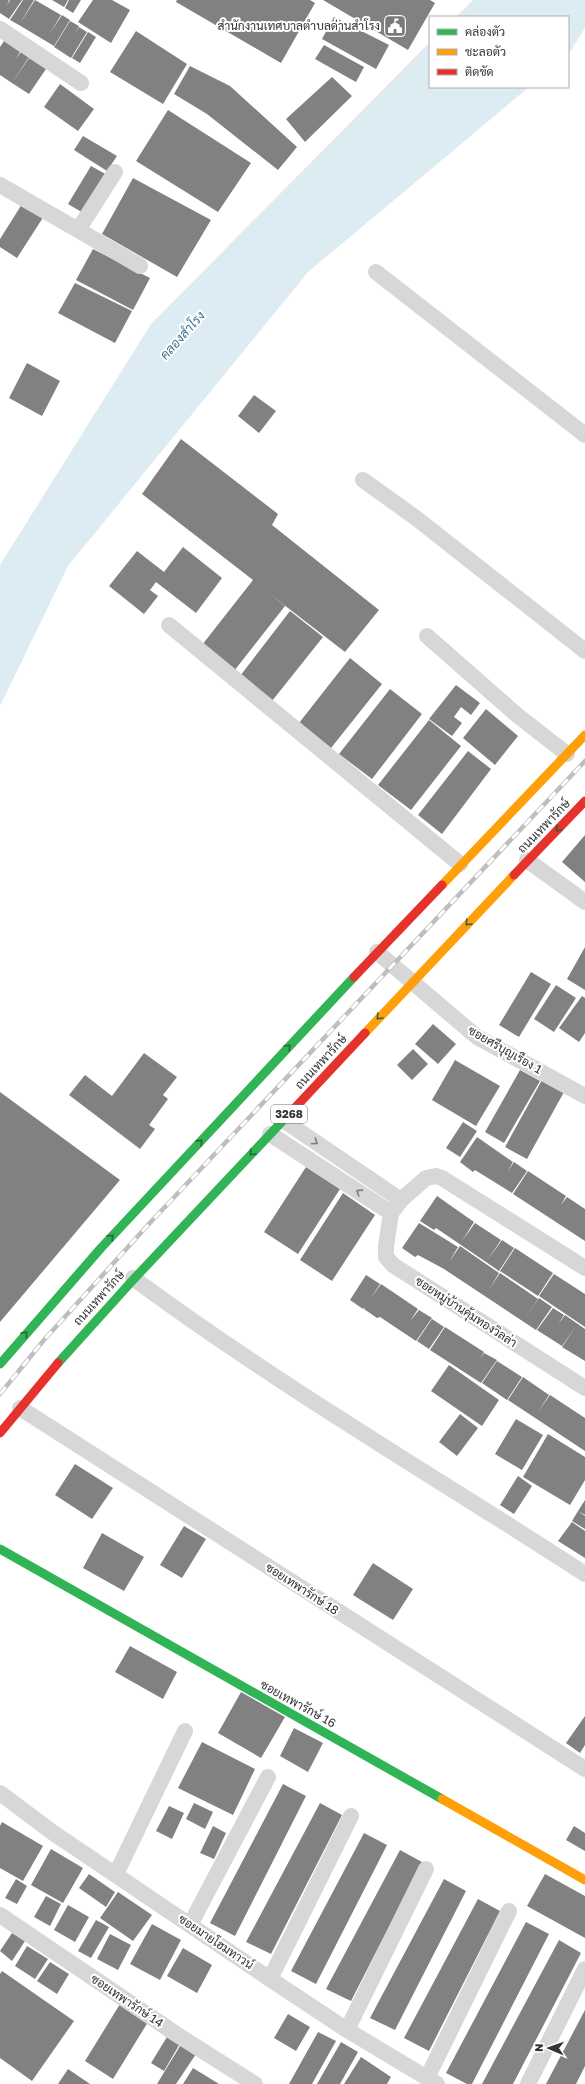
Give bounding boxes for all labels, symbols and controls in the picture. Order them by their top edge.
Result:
public building icon: สำนักงานเทศบาลตำบลด่านสำโรง [382,13,408,39]
legend [429,16,569,88]
place label: สำนักงานเทศบาลตำบลด่านสำโรง [217,18,380,33]
text: คล่องตัว [465,24,505,39]
text: ชะลอตัว [465,44,506,59]
text: ติดขัด [465,64,494,79]
water label: คลองสำโรง [156,307,208,363]
street label: ถนนเทพารักษ์ [514,795,574,856]
one-way arrow [555,824,563,832]
one-way arrow [465,918,473,926]
one-way arrow [376,1012,383,1020]
street label: ซอยศรีบุญเรือง 1 [465,1022,545,1079]
street label: ถนนเทพารักษ์ [292,1031,350,1092]
one-way arrow [284,1044,291,1052]
road number: 3268 [271,1105,307,1123]
one-way arrow [311,1137,318,1145]
one-way arrow [195,1139,203,1147]
one-way arrow [249,1148,257,1156]
one-way arrow [356,1189,363,1197]
one-way arrow [107,1234,114,1242]
street label: ถนนเทพารักษ์ [70,1266,128,1328]
street label: ซอยหมู่บ้านคุ้มทองวิลล่า [411,1273,520,1352]
one-way arrow [20,1332,27,1339]
street label: ซอยเทพารักษ์ 18 [263,1559,342,1618]
street label: ซอยเทพารักษ์ 16 [258,1677,339,1731]
street label: ซอยมายโฮมทาวน์ [176,1911,257,1972]
street label: ซอยเทพารักษ์ 14 [88,1971,166,2030]
north arrow [529,2028,569,2068]
text: N [532,2043,545,2052]

